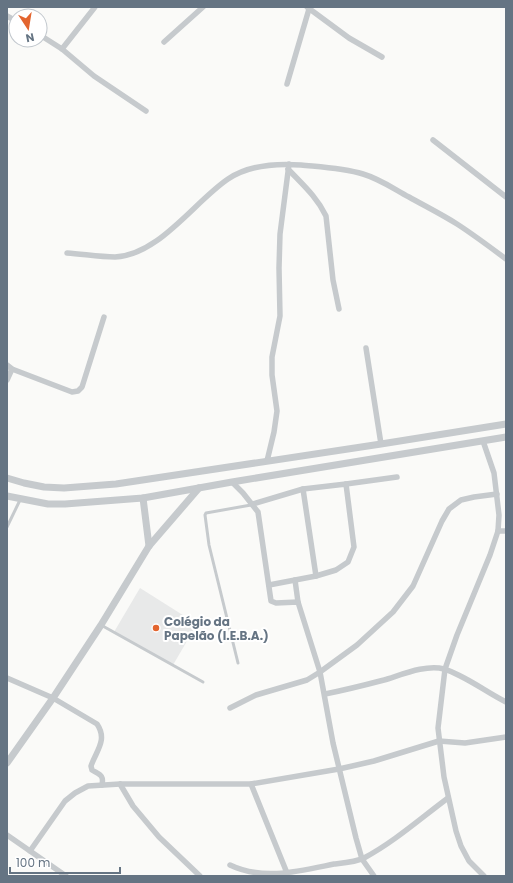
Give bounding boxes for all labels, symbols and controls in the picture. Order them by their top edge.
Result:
north arrow [8,8,48,48]
text: N [24,29,36,46]
place label: Colégio da Papelão (I.E.B.A.) [164,613,269,644]
marker: Colégio da Papelão (I.E.B.A.) [151,623,161,633]
scale bar [10,849,120,875]
text: 100 m [16,854,50,871]

